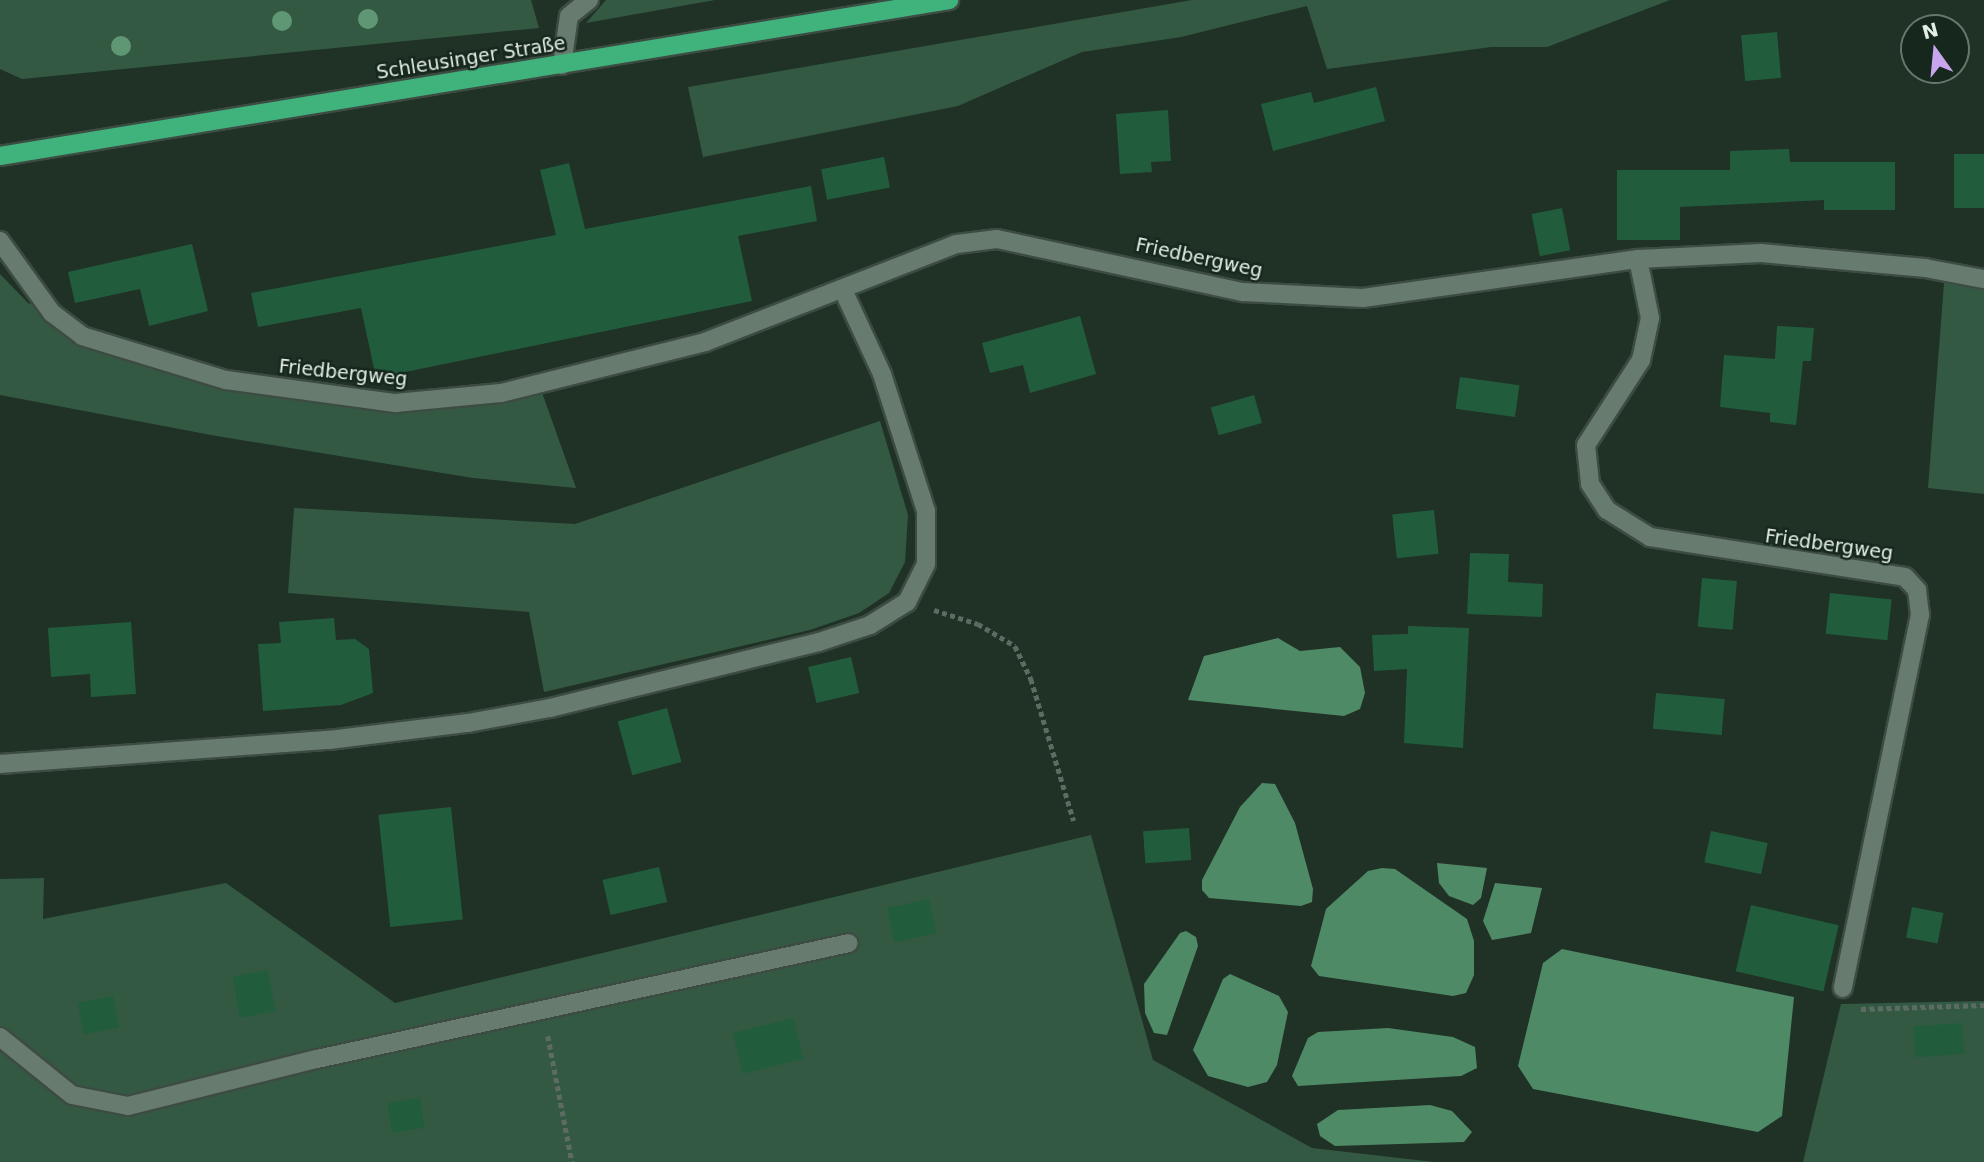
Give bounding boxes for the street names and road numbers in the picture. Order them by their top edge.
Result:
street label: Schleusinger Straße [375,32,567,84]
street label: Friedbergweg [1134,233,1264,283]
street label: Friedbergweg [278,355,408,391]
street label: Friedbergweg [1764,525,1894,565]

